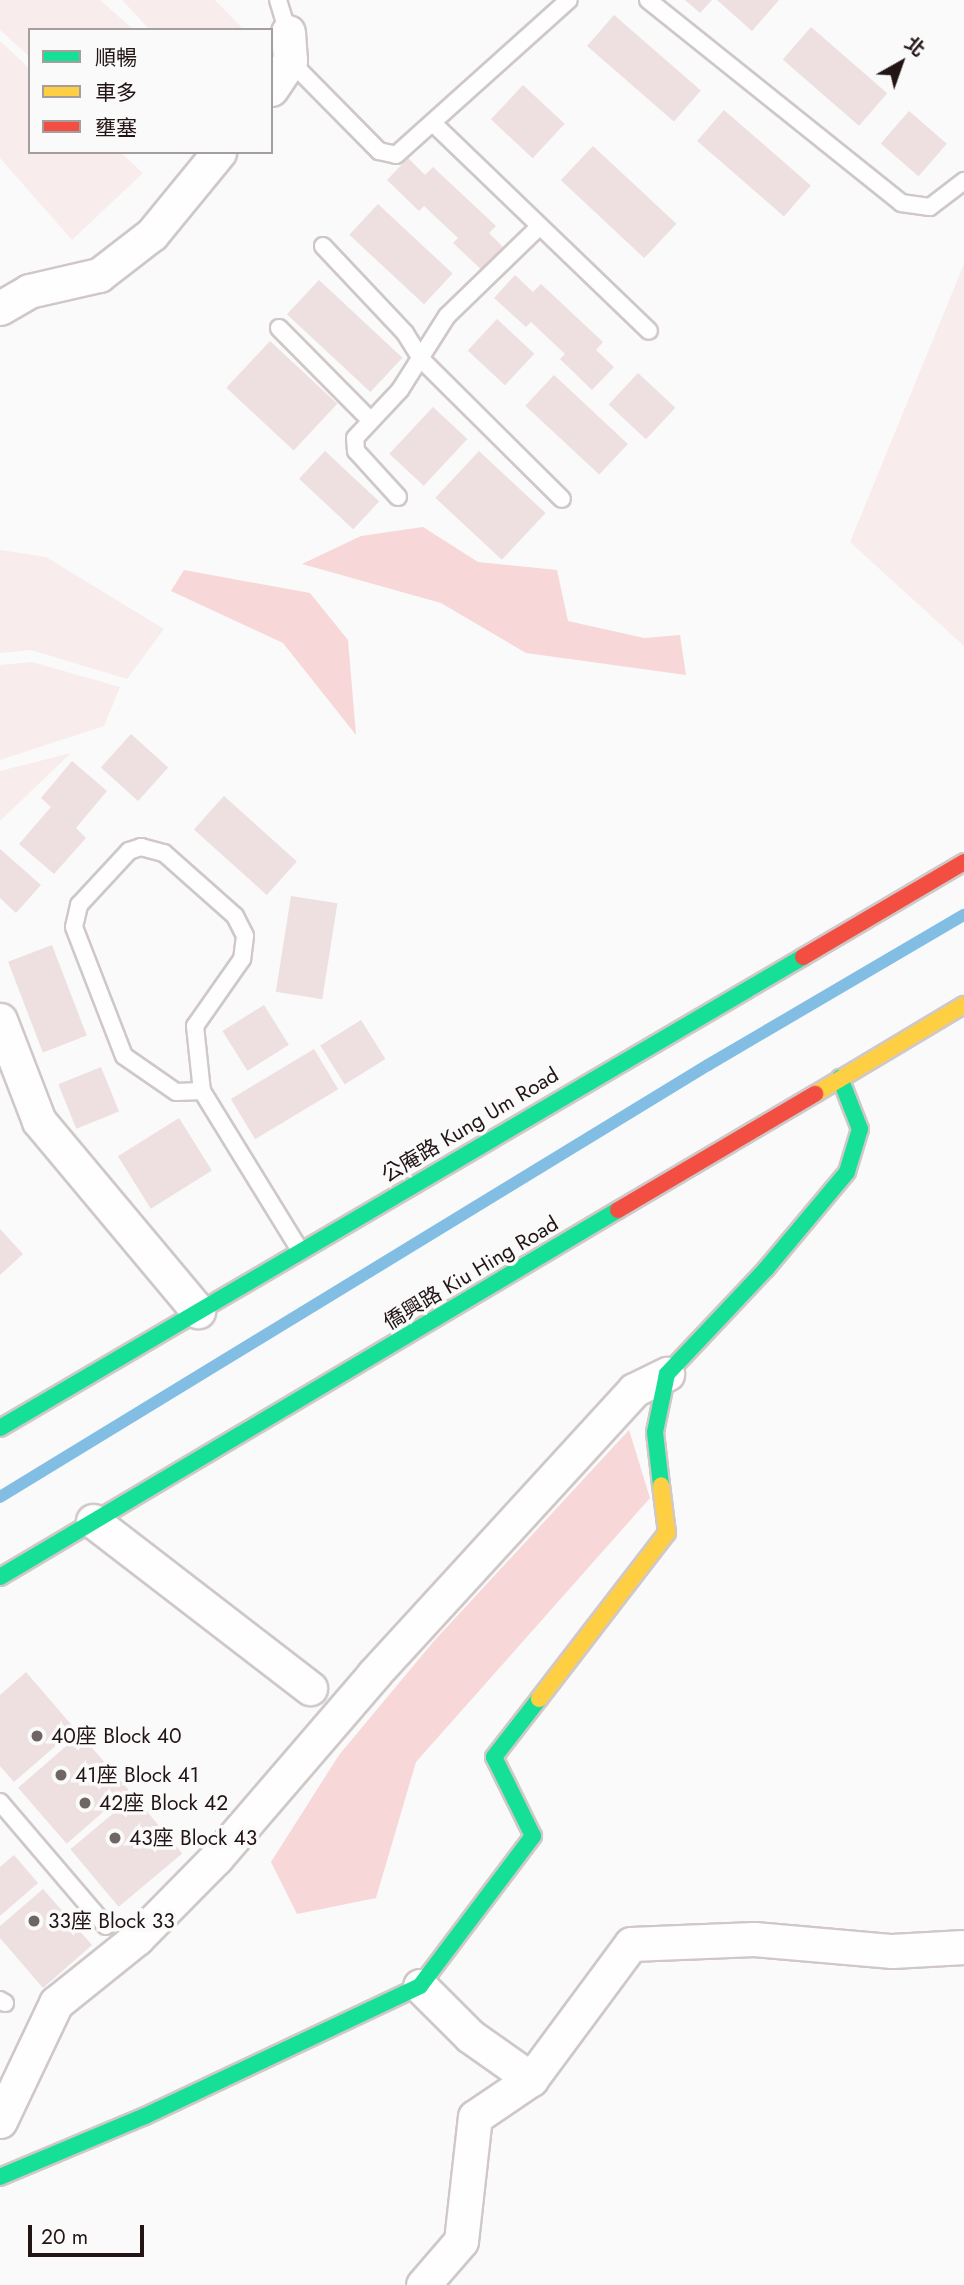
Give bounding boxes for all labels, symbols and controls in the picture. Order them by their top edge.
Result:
legend [28,28,273,154]
north arrow [866,28,936,98]
text: 北 [899,30,931,63]
text: 順暢 [95,43,137,73]
text: 車多 [95,78,137,108]
text: 壅塞 [95,113,137,143]
street label: 公庵路 Kung Um Road [377,1062,563,1188]
street label: 僑興路 Kiu Hing Road [379,1211,563,1335]
place label: 40座 Block 40 [51,1723,182,1749]
marker: 40座 Block 40 [29,1728,45,1744]
place label: 41座 Block 41 [75,1762,199,1788]
marker: 41座 Block 41 [53,1767,69,1783]
place label: 42座 Block 42 [99,1790,228,1816]
marker: 42座 Block 42 [77,1795,93,1811]
place label: 43座 Block 43 [129,1825,257,1851]
marker: 43座 Block 43 [107,1830,123,1846]
place label: 33座 Block 33 [48,1908,175,1934]
marker: 33座 Block 33 [26,1913,42,1929]
scale bar [32,2212,147,2256]
text: 20 m [41,2222,88,2252]

